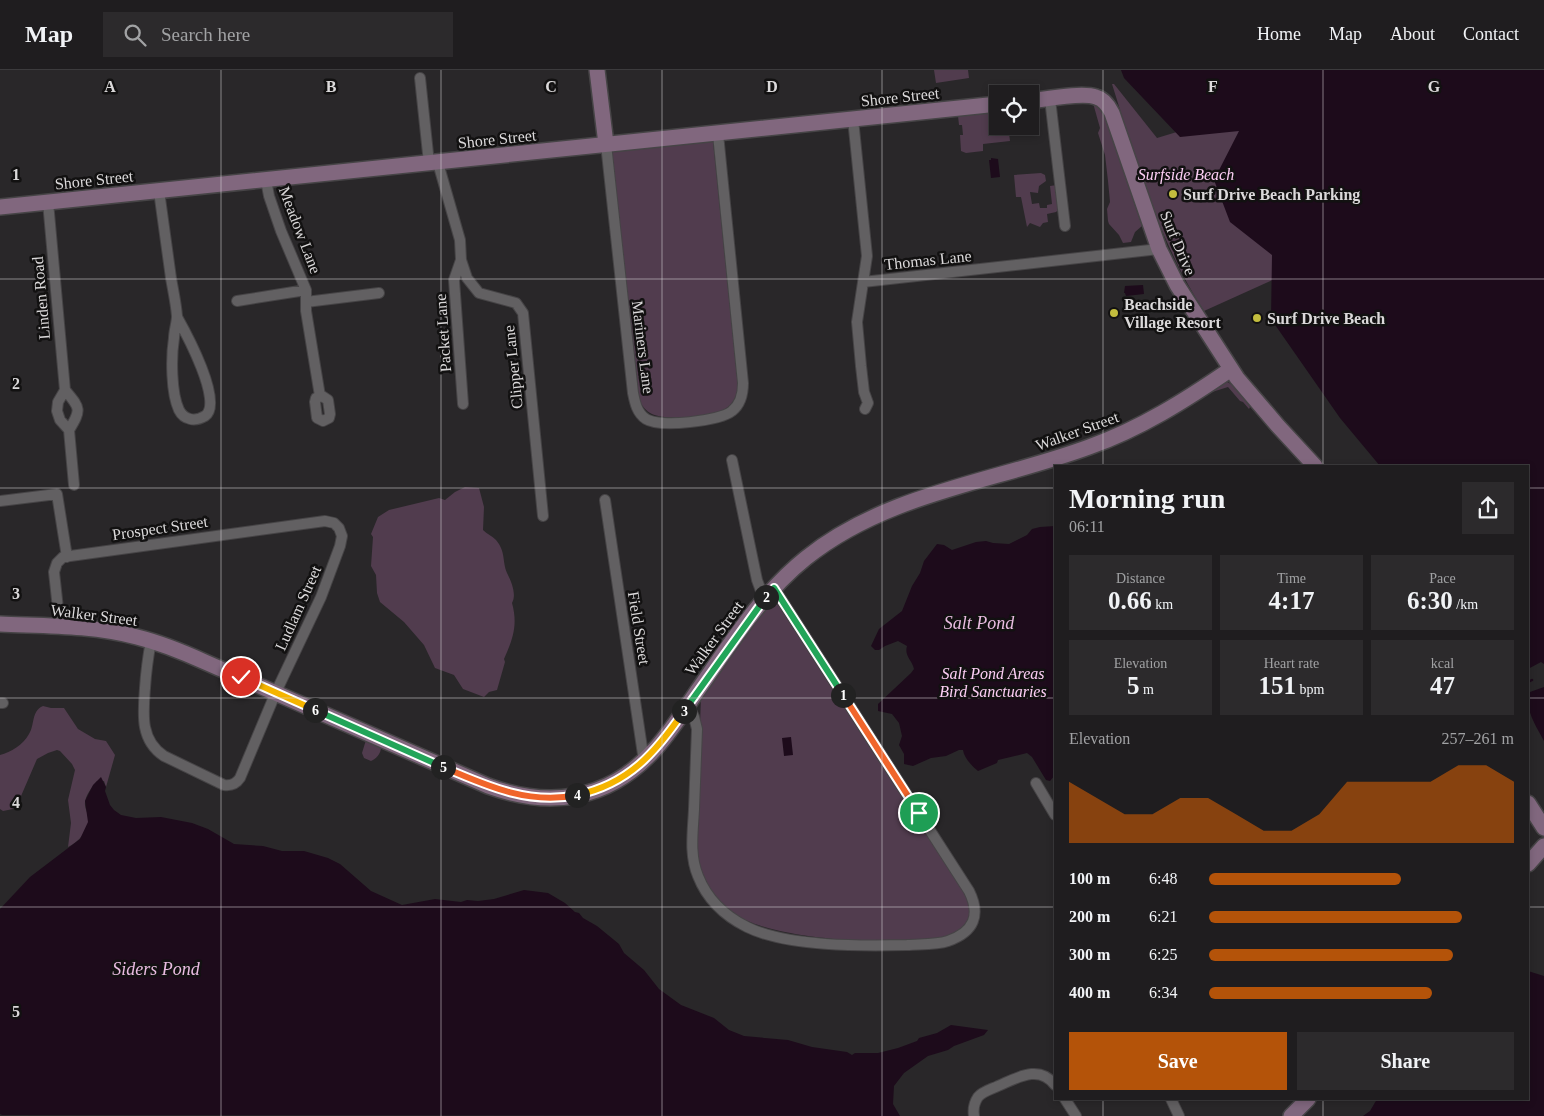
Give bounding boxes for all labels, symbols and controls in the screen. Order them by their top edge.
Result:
search box [103,12,453,57]
text: Map [25,21,73,47]
icon: search [121,21,149,49]
text: Search here [161,24,250,45]
text: Home [1257,24,1301,44]
text: Map [1329,24,1362,44]
text: About [1390,24,1435,44]
text: Contact [1463,24,1519,44]
text: A [104,78,116,95]
text: B [326,78,337,95]
text: C [545,78,557,95]
text: D [766,78,778,95]
text: F [1208,78,1218,95]
text: G [1428,78,1441,95]
street label: Shore Street [860,84,941,110]
map controls [989,85,1039,135]
button: locate [989,85,1039,135]
street label: Shore Street [457,126,538,152]
text: 1 [12,166,20,183]
park label: Surfside Beach [1138,166,1234,184]
street label: Shore Street [54,167,135,193]
street label: Meadow Lane [276,184,324,276]
place label: Surf Drive Beach Parking [1183,186,1360,204]
marker: Surf Drive Beach Parking [1167,188,1179,200]
street label: Surf Drive [1157,208,1199,278]
street label: Thomas Lane [884,247,972,273]
street label: Linden Road [29,256,53,340]
street label: Packet Lane [432,293,454,373]
place label: Beachside Village Resort [1124,296,1221,332]
street label: Mariners Lane [629,299,657,395]
marker: Beachside Village Resort [1108,307,1120,319]
place label: Surf Drive Beach [1267,310,1385,327]
marker: Surf Drive Beach [1251,312,1263,324]
street label: Clipper Lane [500,324,527,410]
text: 2 [12,375,20,392]
street label: Walker Street [1033,408,1121,454]
button: share [1462,482,1514,534]
text: Morning run [1069,483,1225,514]
street label: Prospect Street [111,513,210,544]
text: 06:11 [1069,518,1105,535]
street label: Ludlam Street [272,562,325,653]
text: Distance [1116,571,1165,586]
text: Time [1277,571,1306,586]
text: Pace [1429,571,1456,586]
pin: 2 [754,584,778,610]
text: 3 [12,585,20,602]
text: 0.66 [1108,587,1152,614]
text: 4:17 [1269,587,1314,614]
text: 6:30 [1407,587,1453,614]
street label: Field Street [625,590,653,667]
text: 2 [763,590,770,605]
street label: Walker Street [682,597,747,678]
text: km [1152,597,1173,612]
text: /km [1453,597,1478,612]
street label: Walker Street [50,601,139,629]
water label: Salt Pond [944,613,1015,633]
pin [220,656,262,698]
text: Elevation [1114,656,1167,671]
text: Heart rate [1264,656,1319,671]
text: kcal [1431,656,1454,671]
icon: check [227,663,255,691]
park label: Salt Pond Areas Bird Sanctuaries [939,665,1047,700]
text: 5 [1127,672,1140,699]
text: 151 [1259,672,1296,699]
text: 47 [1430,672,1455,699]
pin: 1 [830,682,856,708]
text: m [1140,682,1154,697]
text: bpm [1296,682,1324,697]
text: 1 [840,688,847,703]
pin: 6 [302,698,328,722]
pin: 3 [672,698,696,724]
text: 6 [312,703,319,718]
text: 3 [681,704,688,719]
text: Elevation [1069,730,1130,747]
text: 257–261 m [1442,730,1514,747]
pin: 5 [430,754,456,780]
text: 5 [440,760,447,775]
pin: 4 [564,782,590,808]
text: 4 [574,788,581,803]
pin [898,792,940,834]
text: 4 [12,794,20,811]
icon: arrive [905,799,933,827]
text: 100 m [1069,870,1110,887]
text: 6:48 [1149,870,1177,887]
text: 200 m [1069,908,1110,925]
text: 6:21 [1149,908,1177,925]
text: 300 m [1069,946,1110,963]
text: 6:25 [1149,946,1177,963]
water label: Siders Pond [112,959,201,979]
text: 400 m [1069,984,1110,1001]
text: 6:34 [1149,984,1177,1001]
text: 5 [12,1003,20,1020]
button: Save [1069,1032,1287,1090]
button: Share [1297,1032,1514,1090]

